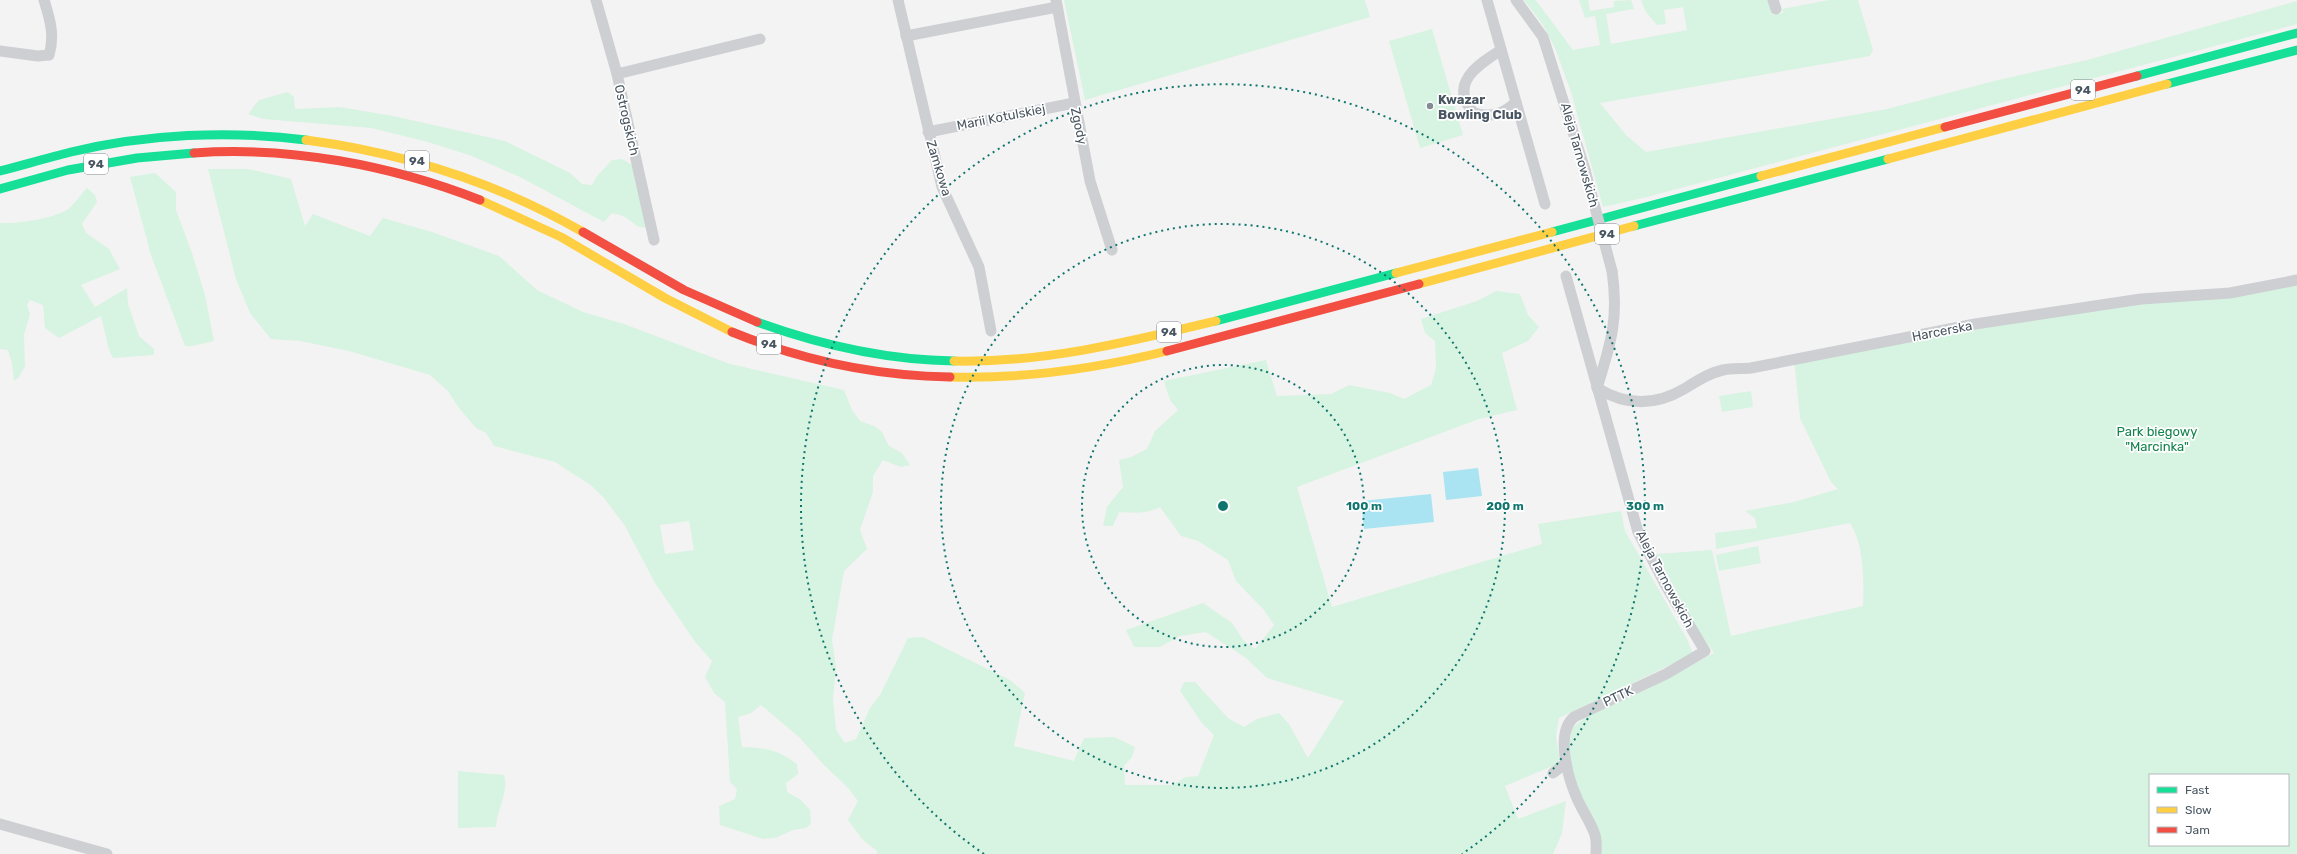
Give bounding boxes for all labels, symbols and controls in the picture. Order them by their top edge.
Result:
road number: 94 [2071,80,2095,100]
street label: Ostrogskich [611,83,642,157]
place label: Kwazar Bowling Club [1438,92,1522,122]
street label: Marii Kotulskiej [955,101,1047,133]
marker: Kwazar Bowling Club [1425,101,1435,111]
street label: Aleja Tarnowskich [1558,101,1602,209]
street label: Zgody [1067,106,1090,146]
street label: Zamkowa [923,138,955,198]
road number: 94 [405,151,429,171]
road number: 94 [84,154,108,174]
road number: 94 [1595,224,1619,244]
street label: Harcerska [1911,318,1973,344]
road number: 94 [1157,322,1181,342]
road number: 94 [757,334,781,354]
park label: Park biegowy "Marcinka" [2117,424,2197,454]
centre of rings [1216,499,1230,513]
text: 100 m [1346,499,1382,513]
text: 200 m [1486,499,1524,513]
text: 300 m [1626,499,1664,513]
street label: Aleja Tarnowskich [1633,528,1697,630]
street label: PTTK [1601,683,1635,709]
legend [2149,774,2289,846]
text: Fast [2185,783,2209,797]
text: Slow [2185,803,2212,817]
text: Jam [2185,823,2210,837]

